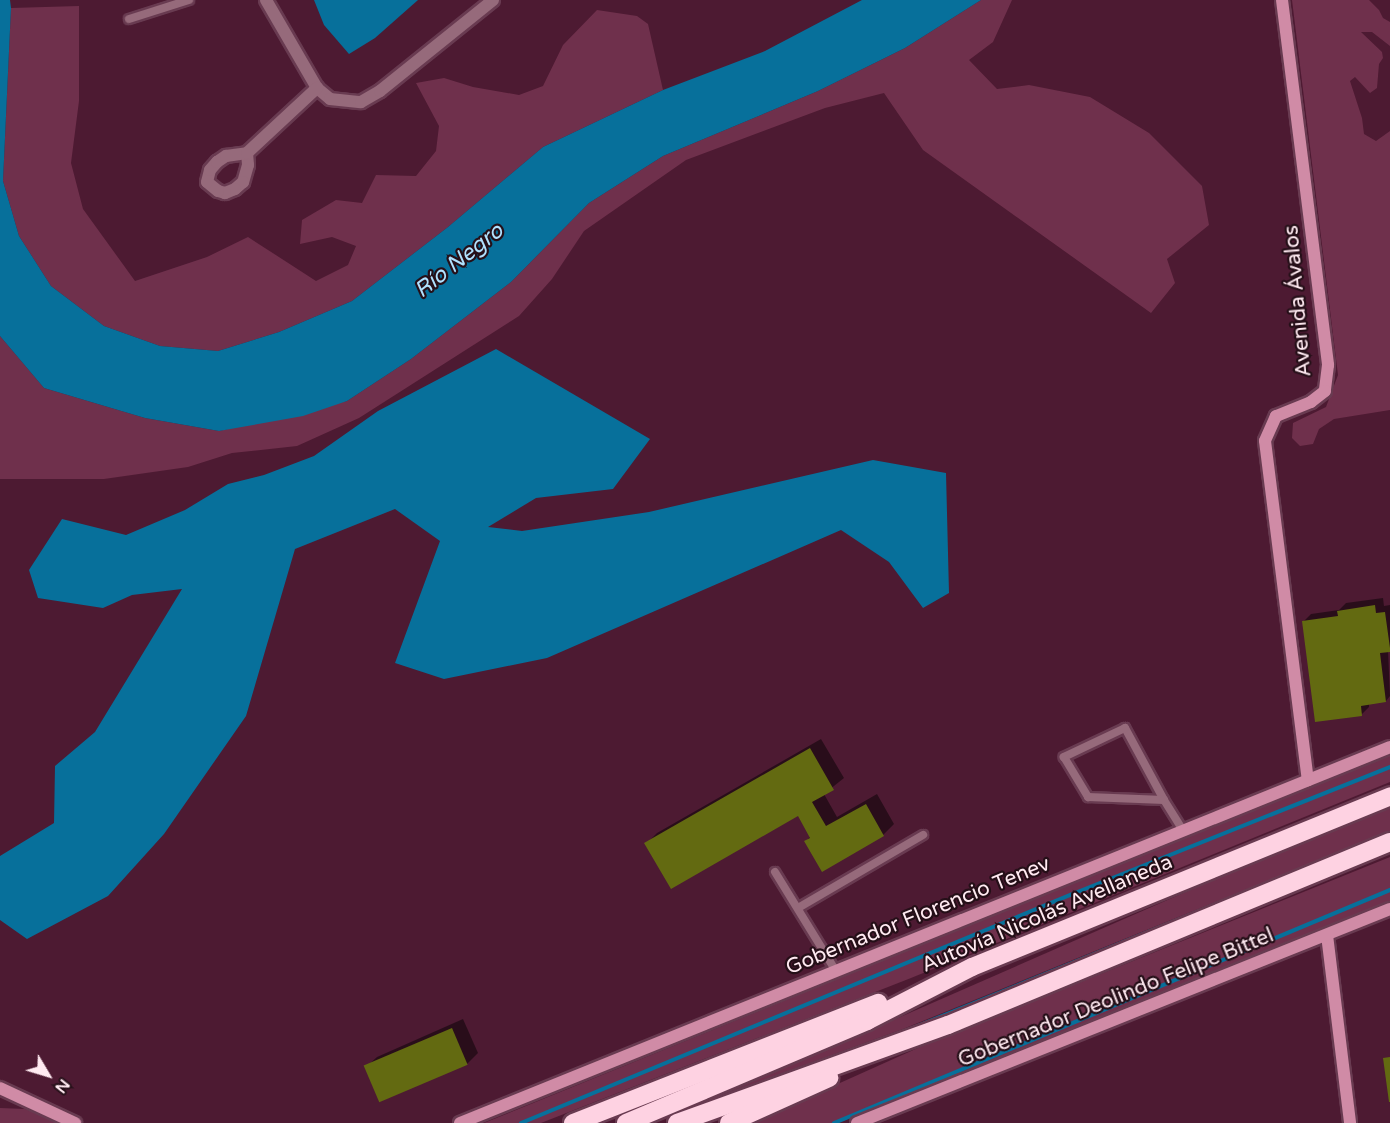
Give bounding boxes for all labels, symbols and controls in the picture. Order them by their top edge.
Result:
water label: Río Negro [409,218,509,304]
street label: Avenida Ávalos [1279,224,1317,378]
street label: Autovía Nicolás Avellaneda [918,850,1176,978]
street label: Gobernador Florencio Tenev [782,851,1054,981]
street label: Gobernador Deolindo Felipe Bittel [954,923,1278,1073]
north arrow [18,1045,78,1105]
text: N [50,1075,74,1097]

